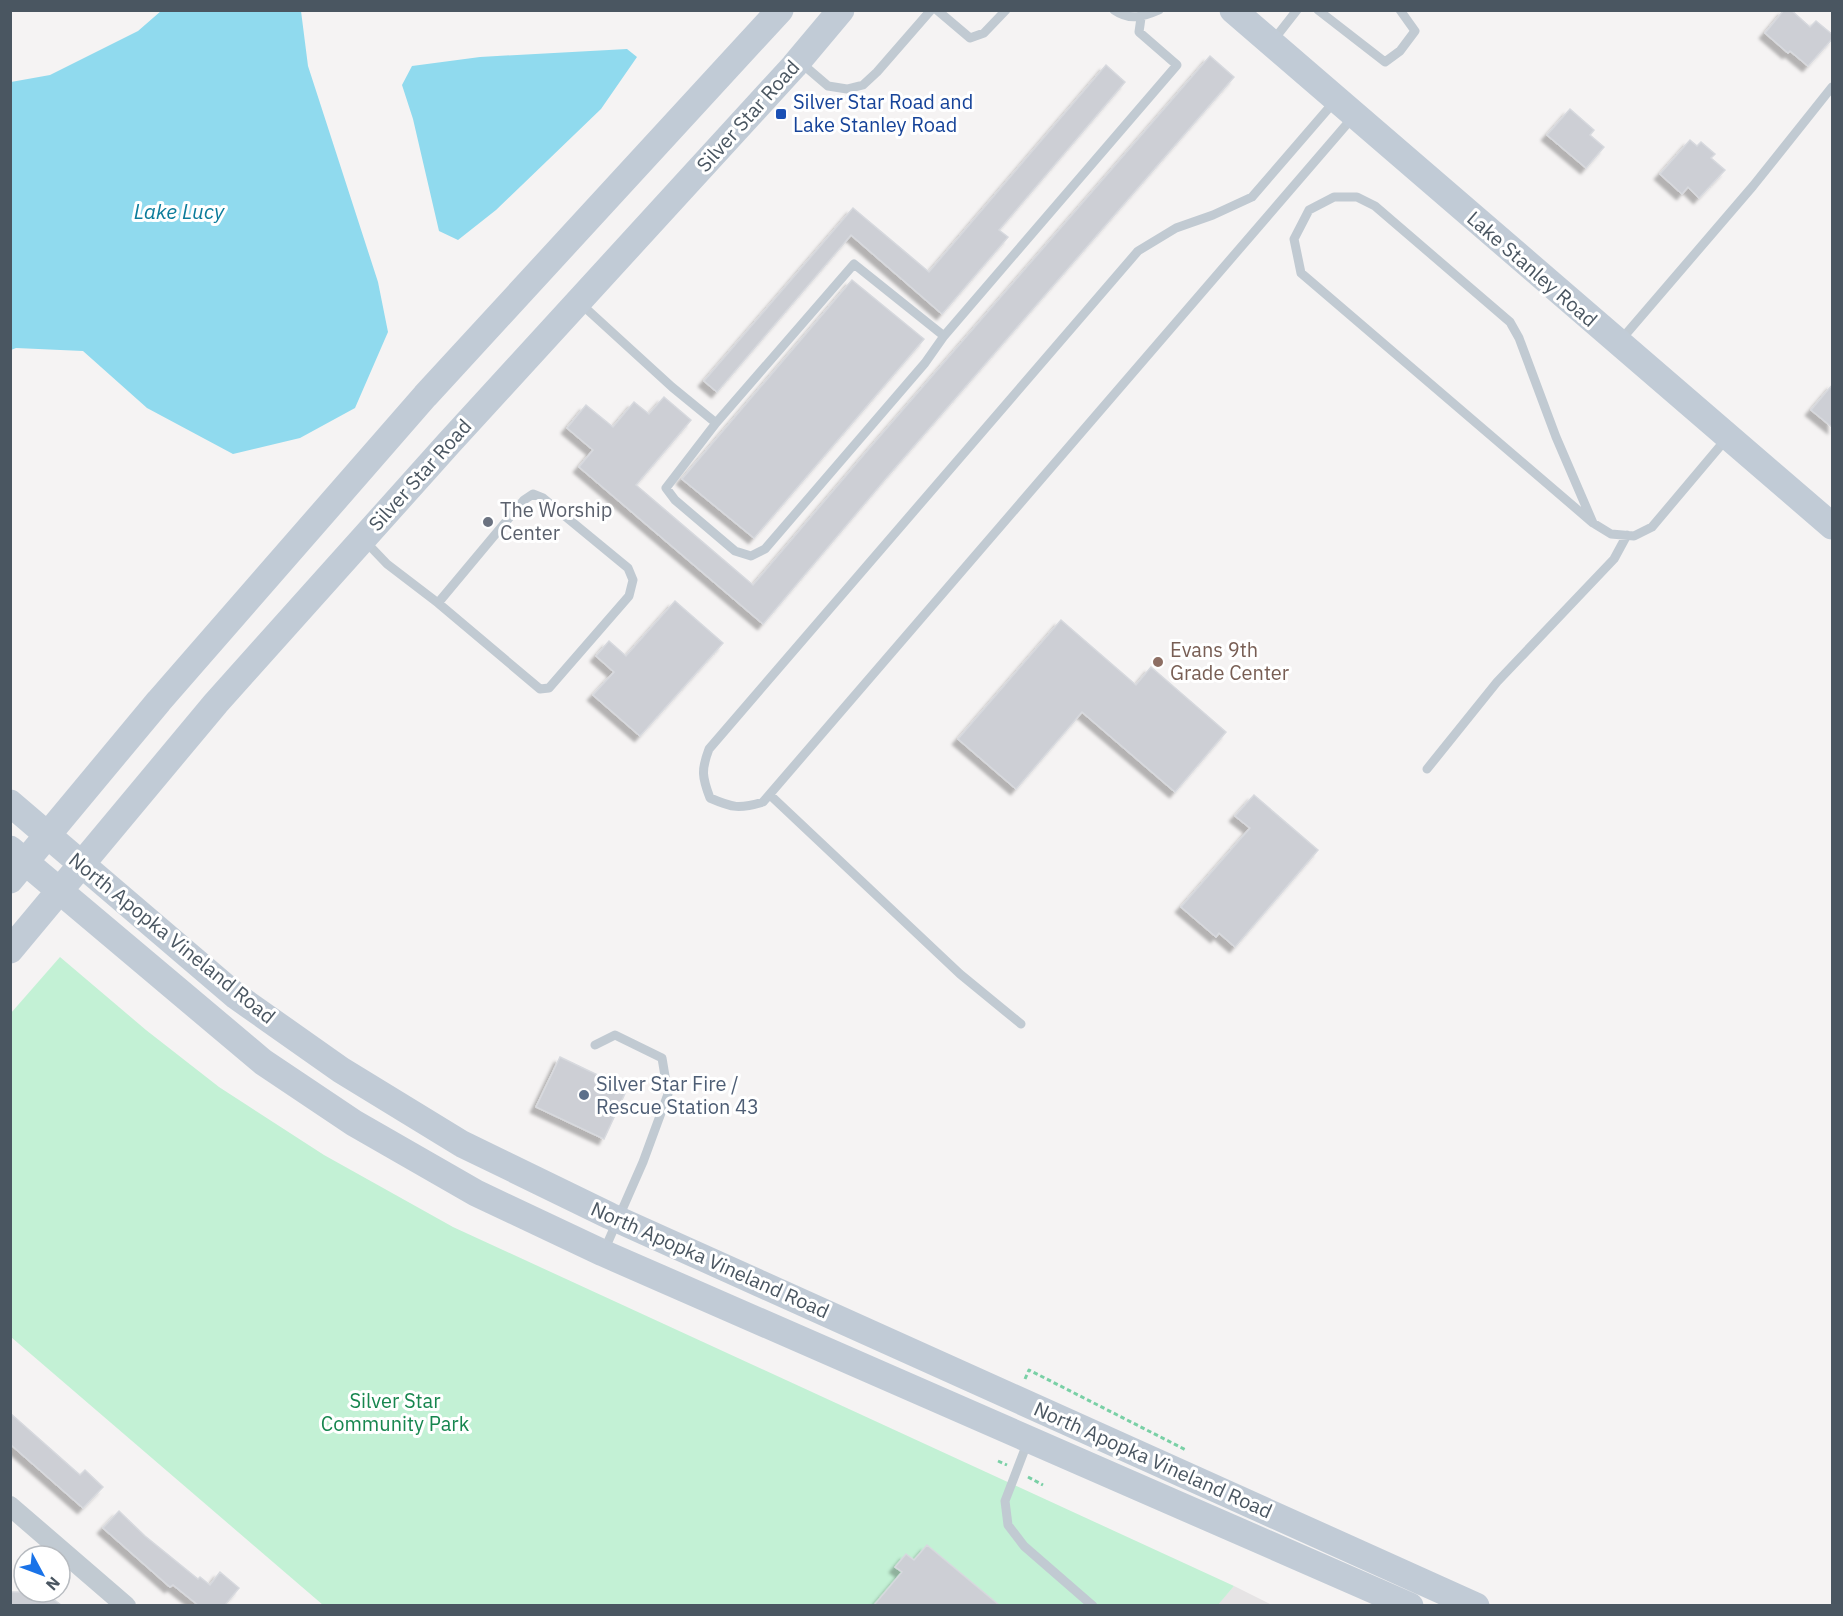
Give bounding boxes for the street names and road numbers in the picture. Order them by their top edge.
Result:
street label: Silver Star Road [690,54,805,177]
street label: Lake Stanley Road [1461,205,1603,333]
street label: Silver Star Road [362,413,477,536]
street label: North Apopka Vineland Road [63,846,281,1029]
street label: North Apopka Vineland Road [587,1195,834,1324]
street label: North Apopka Vineland Road [1030,1395,1277,1524]

